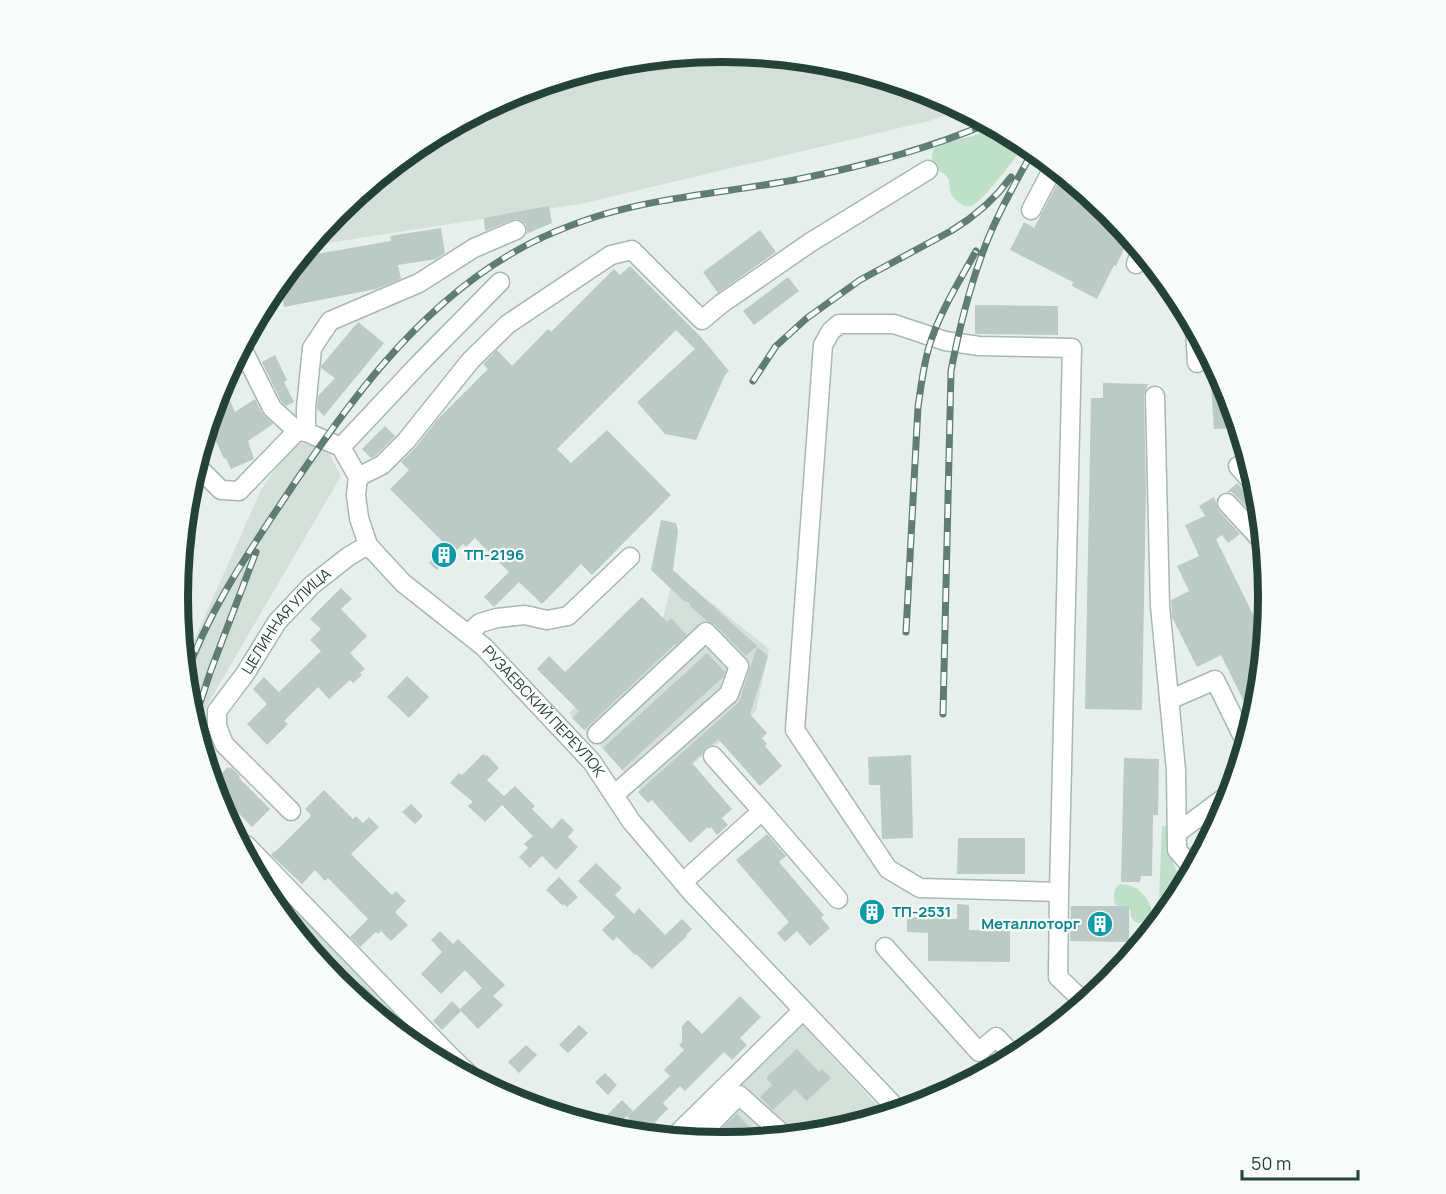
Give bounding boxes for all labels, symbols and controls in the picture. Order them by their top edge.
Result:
building icon: ТП-2196 [429,540,459,570]
place label: ТП-2196 [464,544,524,565]
street label: ЦЕЛИННАЯ УЛИЦА [236,563,336,678]
street label: РУЗАЕВСКИЙ ПЕРЕУЛОК [478,641,610,781]
building icon: ТП-2531 [857,897,887,927]
place label: ТП-2531 [892,901,951,922]
building icon: Металлоторг [1085,909,1115,939]
place label: Металлоторг [981,913,1080,934]
scale bar [1242,1143,1358,1181]
text: 50 m [1251,1151,1291,1175]

